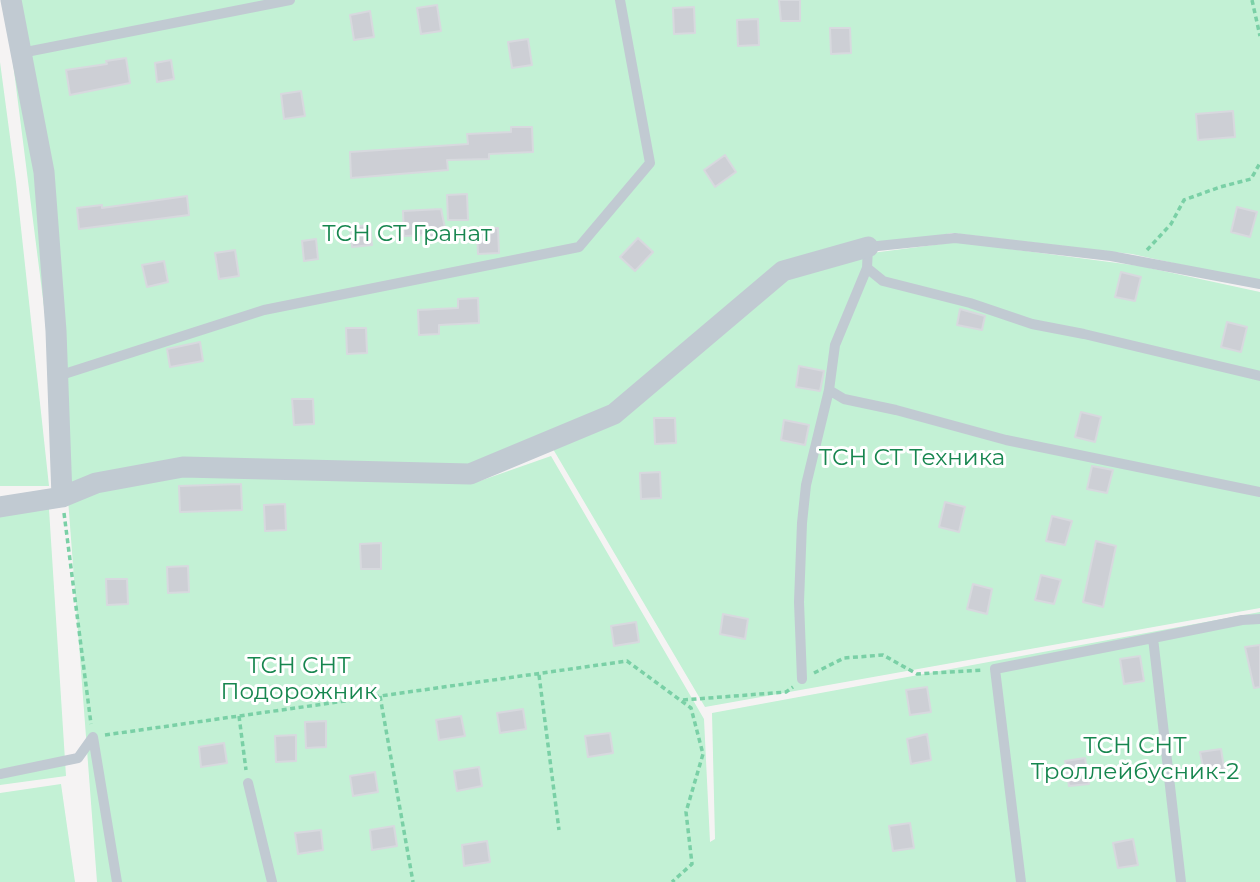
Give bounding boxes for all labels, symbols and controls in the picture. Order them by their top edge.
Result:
park label: ТСН СТ Гранат [322,220,492,248]
park label: ТСН СТ Техника [819,444,1005,472]
park label: ТСН СНТ Подорожник [221,652,377,706]
park label: ТСН СНТ Троллейбусник-2 [1031,732,1239,786]

